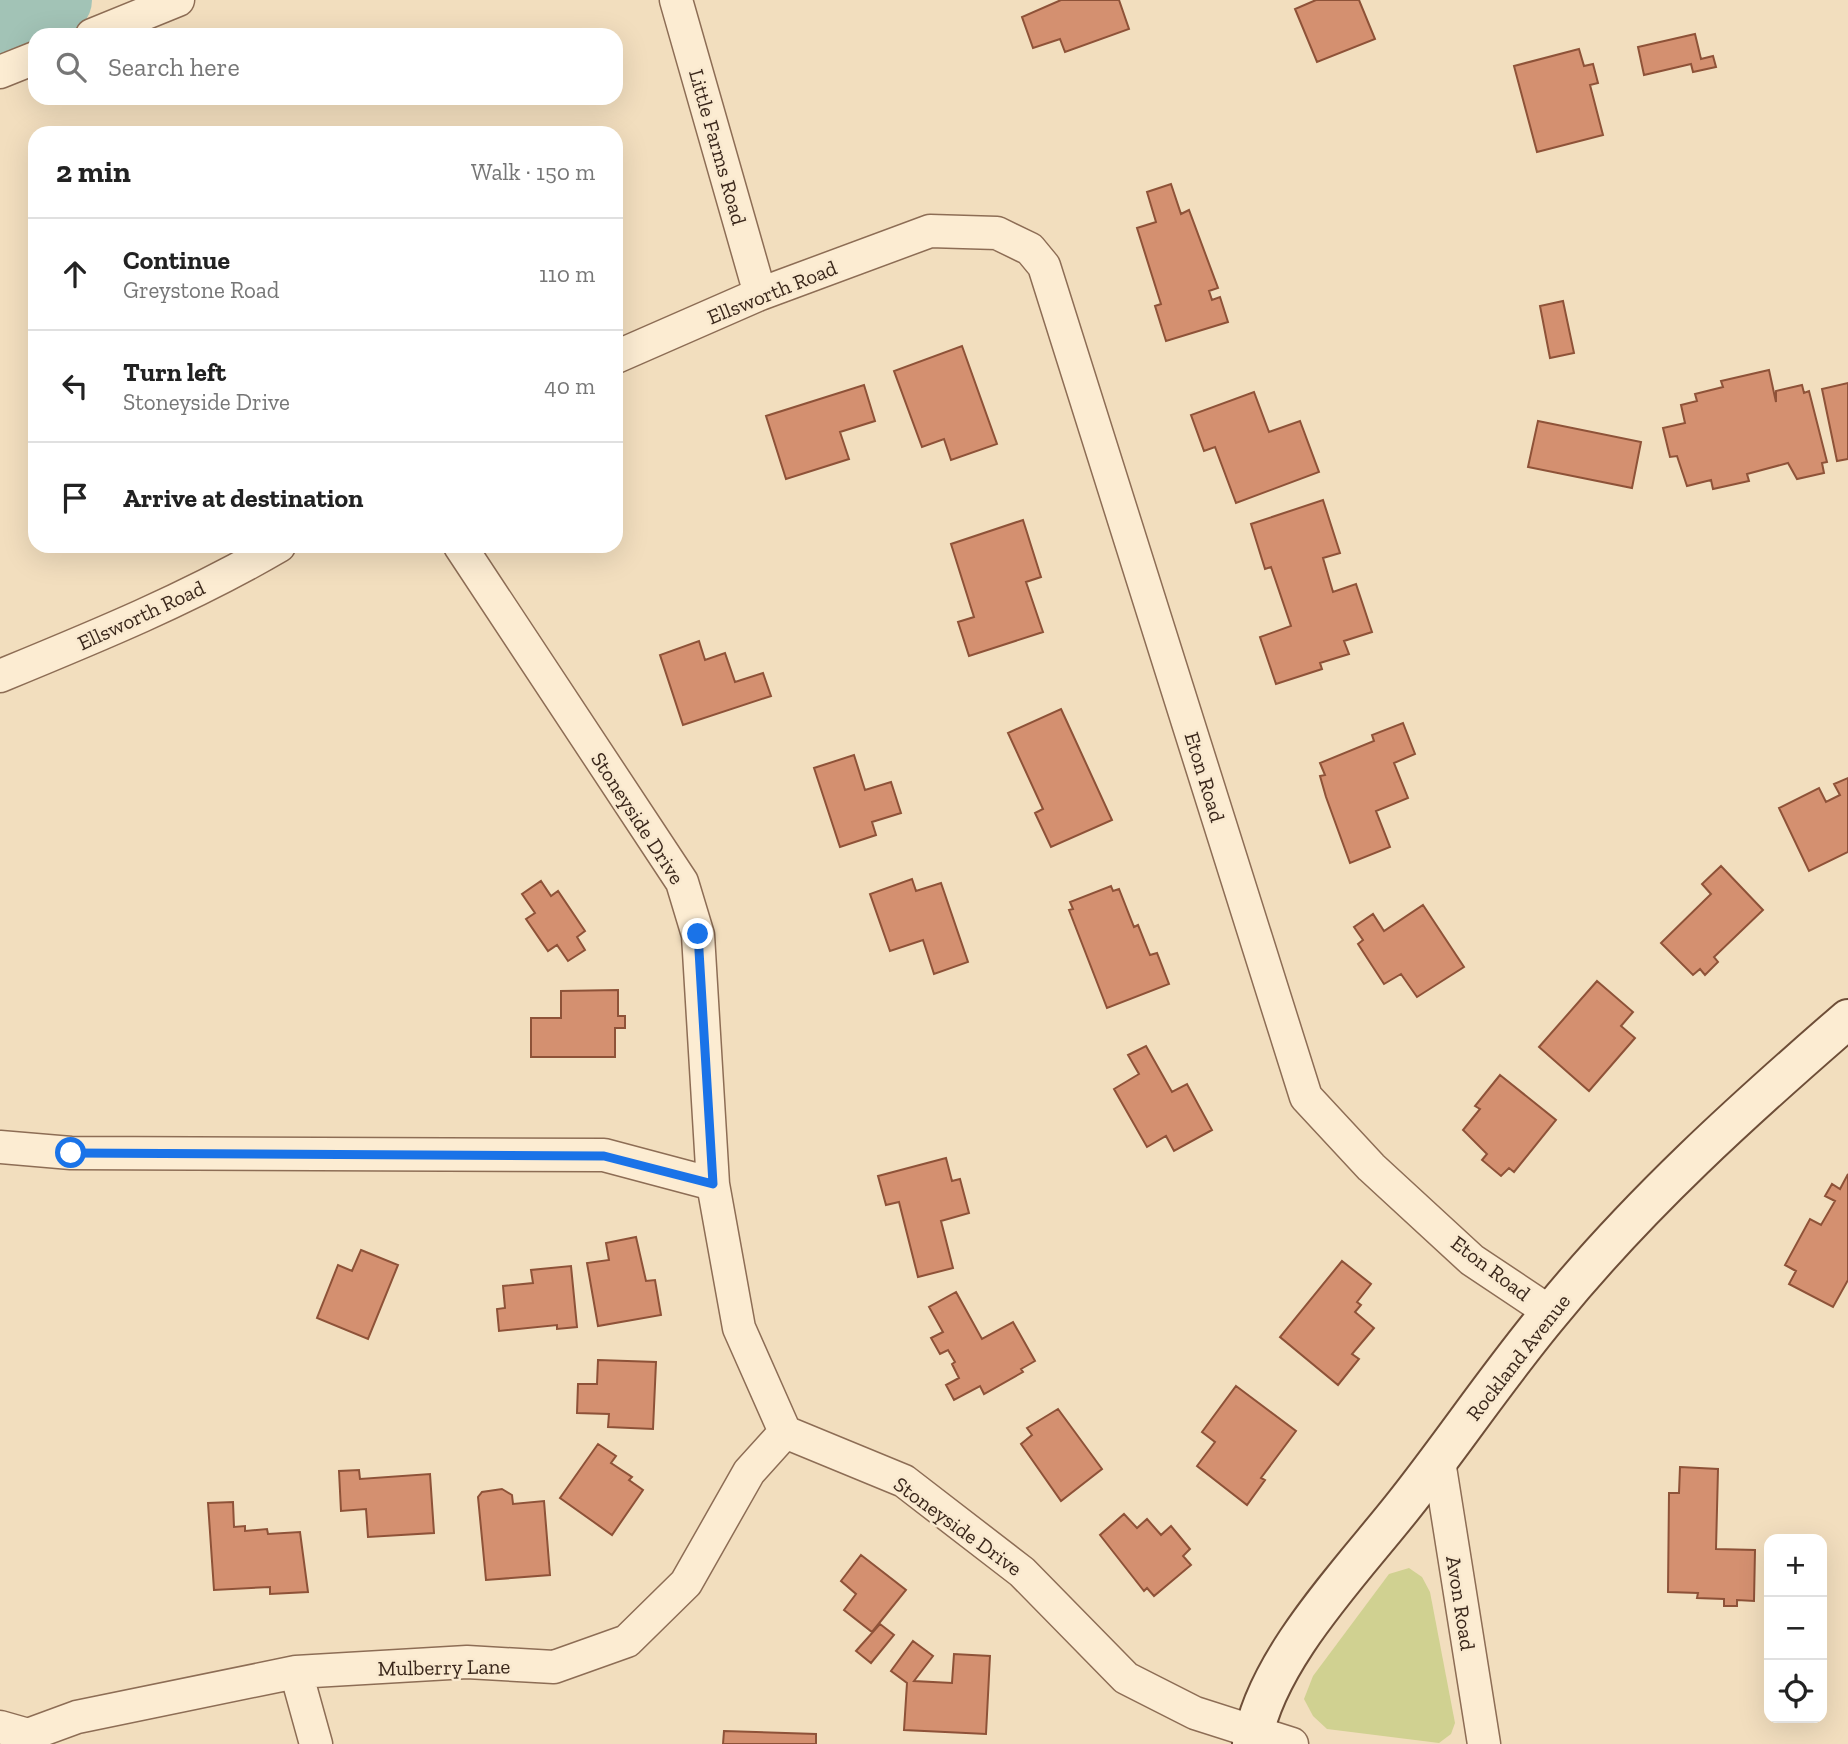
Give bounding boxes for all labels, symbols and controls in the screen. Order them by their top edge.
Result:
search box [28,28,623,105]
icon: search [52,48,90,86]
text: Search here [108,51,240,83]
street label: Little Farms Road [684,66,752,228]
text: 2 min [56,154,131,190]
text: Walk · 150 m [471,158,595,186]
text: Continue [123,244,230,276]
street label: Ellsworth Road [704,254,841,329]
icon: ahead [56,255,94,293]
text: 110 m [539,260,595,288]
text: Greystone Road [123,276,279,304]
text: Turn left [123,356,226,388]
icon: left [56,367,94,405]
text: 40 m [544,372,595,400]
text: Stoneyside Drive [123,388,290,416]
icon: arrive [56,479,94,517]
text: Arrive at destination [123,482,363,514]
street label: Ellsworth Road [73,574,209,655]
street label: Eton Road [1179,729,1231,826]
street label: Stoneyside Drive [586,747,690,889]
route end [682,918,713,949]
route start [55,1137,86,1168]
street label: Eton Road [1446,1230,1536,1306]
street label: Rockland Avenue [1461,1289,1575,1425]
street label: Stoneyside Drive [889,1471,1027,1581]
map controls [1764,1534,1827,1723]
button: + [1764,1534,1827,1597]
street label: Avon Road [1441,1554,1481,1653]
button: − [1764,1597,1827,1660]
street label: Mulberry Lane [377,1653,511,1681]
button: locate [1764,1660,1827,1723]

